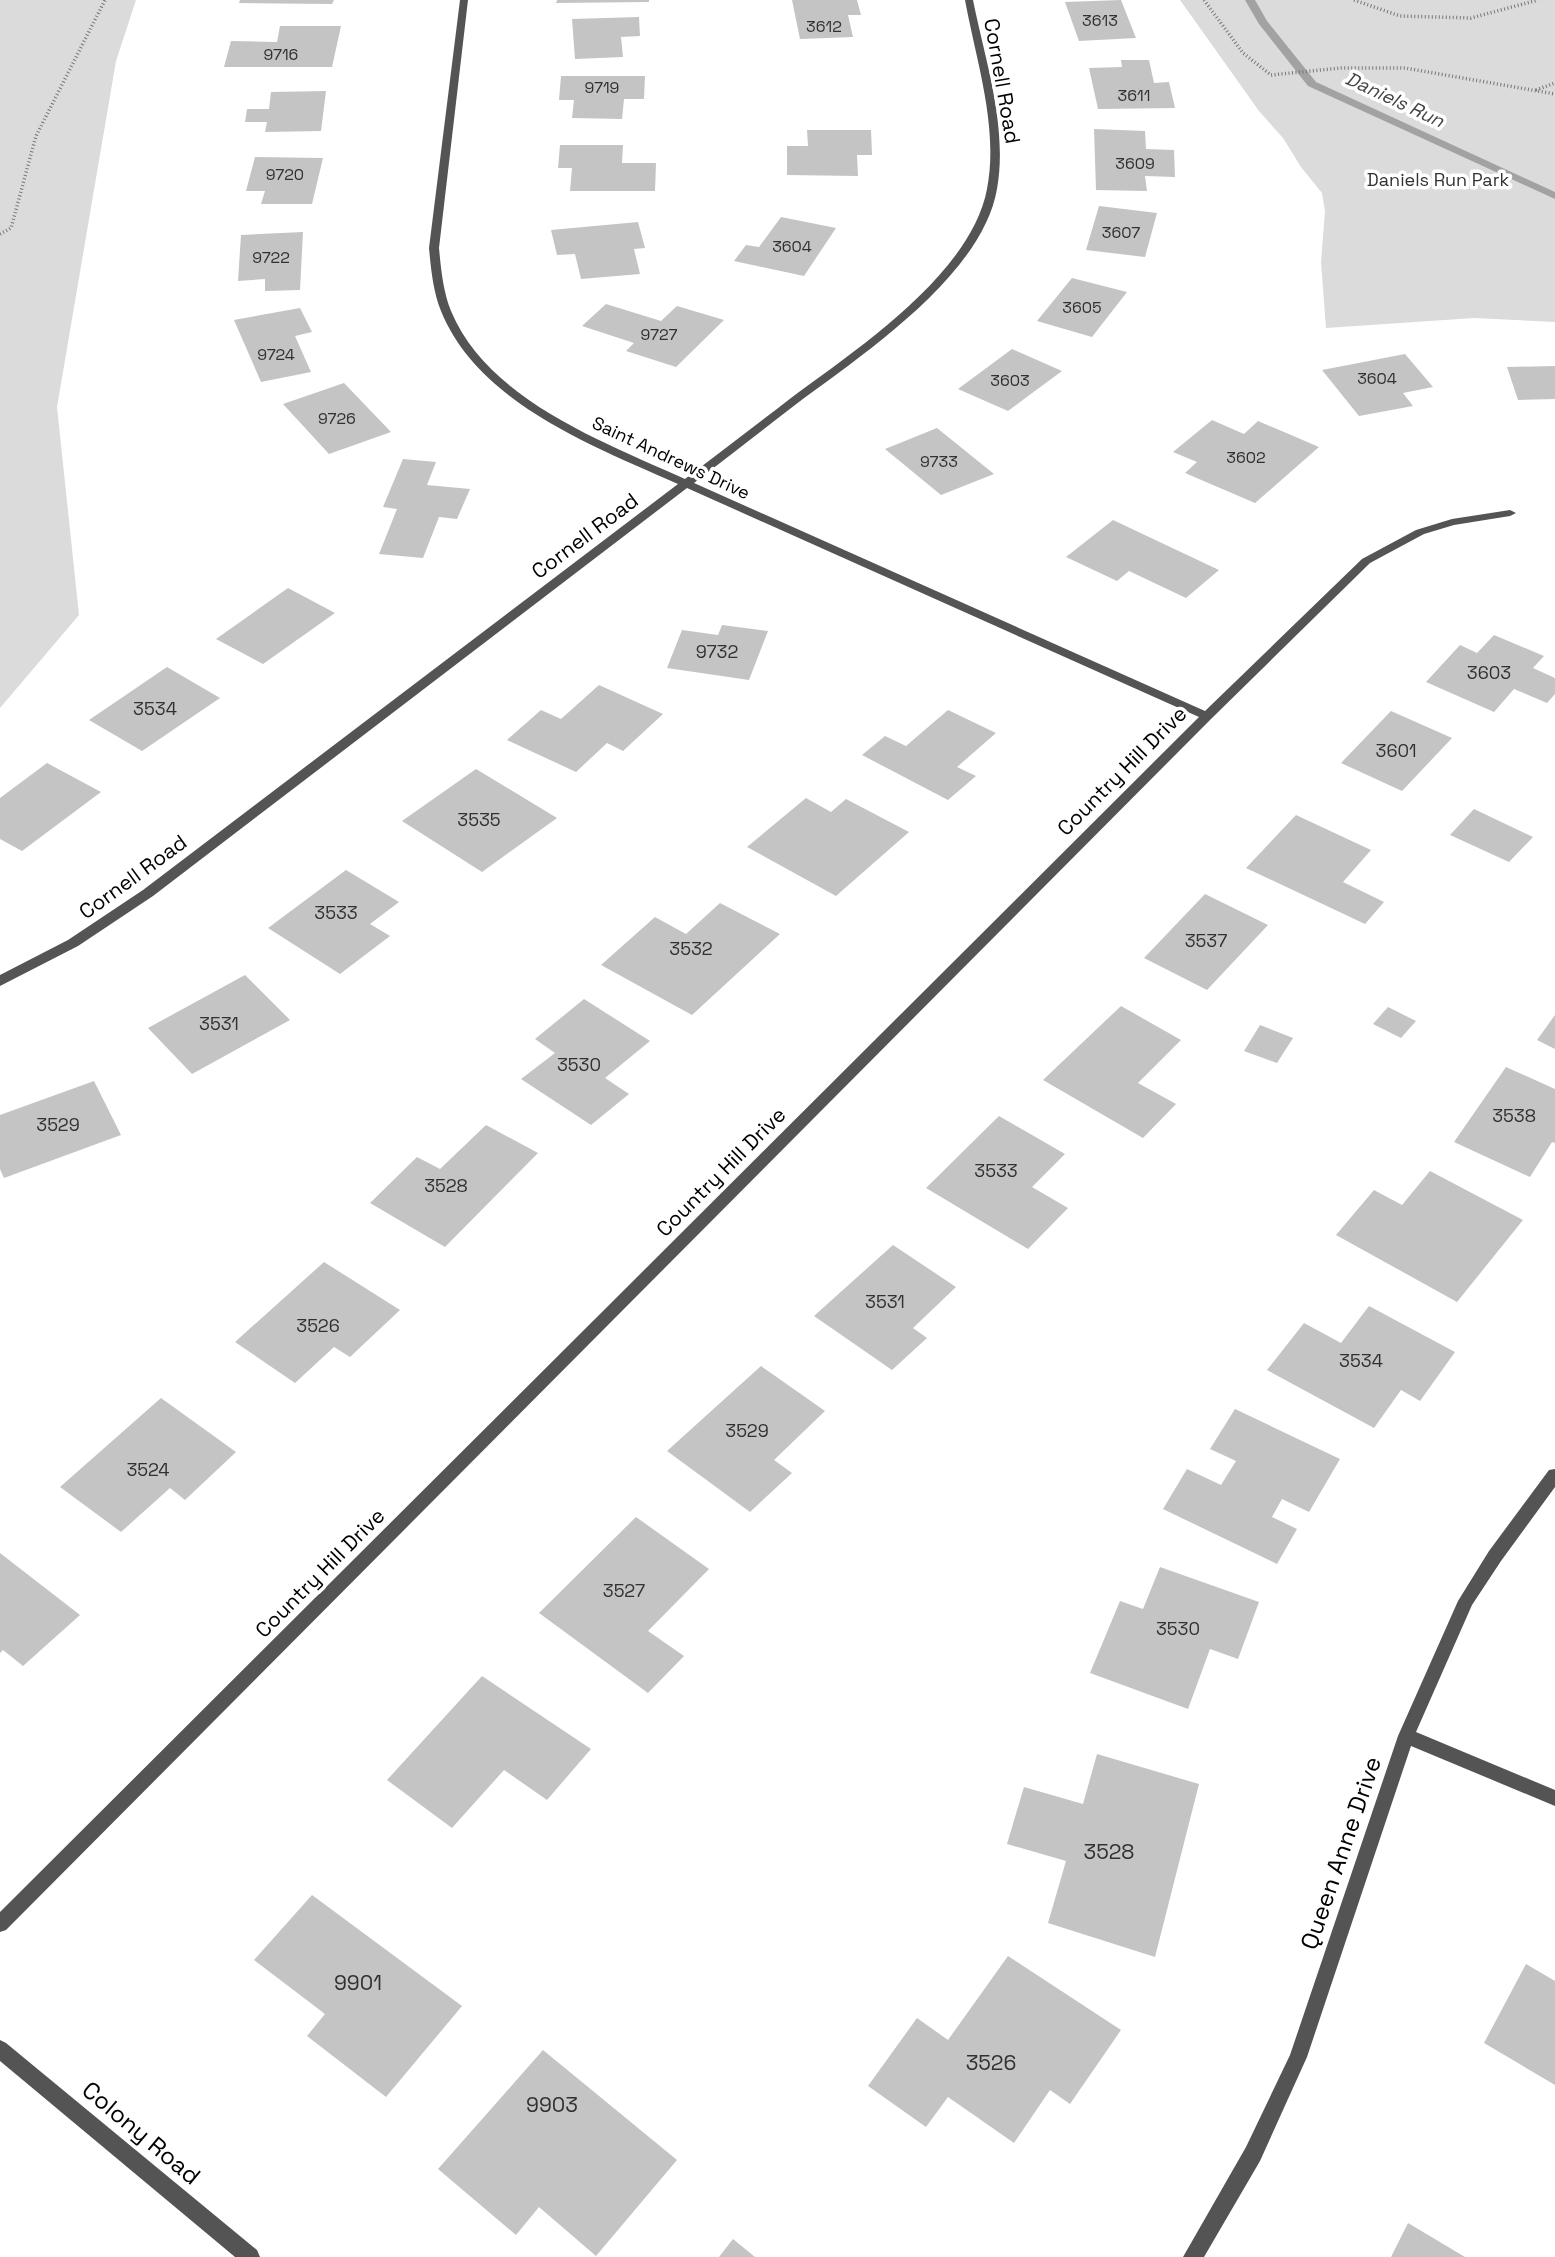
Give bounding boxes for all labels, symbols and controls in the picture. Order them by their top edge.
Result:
house number: 3613 [1082,10,1118,31]
house number: 3612 [806,16,842,37]
street label: Cornell Road [978,16,1027,146]
house number: 9716 [264,44,298,65]
water label: Daniels Run [1342,66,1448,133]
house number: 9719 [585,77,619,98]
house number: 3611 [1118,85,1150,106]
house number: 3609 [1115,153,1155,174]
house number: 9720 [266,164,304,185]
park label: Daniels Run Park [1367,168,1510,191]
house number: 3607 [1102,222,1140,243]
house number: 3604 [772,236,812,257]
house number: 9722 [252,247,290,268]
house number: 3605 [1062,297,1102,318]
house number: 9727 [641,324,677,345]
house number: 9724 [257,344,295,365]
house number: 3604 [1357,368,1397,389]
house number: 3603 [990,370,1030,391]
house number: 9726 [318,408,356,429]
street label: Saint Andrews Drive [589,411,754,504]
house number: 3602 [1226,447,1266,468]
house number: 9733 [920,451,958,472]
street label: Cornell Road [526,487,644,585]
house number: 9732 [696,640,738,663]
house number: 3603 [1467,661,1511,684]
house number: 3534 [133,697,177,720]
street label: Country Hill Drive [1051,700,1192,841]
house number: 3601 [1376,739,1416,762]
house number: 3535 [457,808,501,831]
street label: Cornell Road [73,828,192,925]
house number: 3533 [314,901,358,924]
house number: 3537 [1185,929,1227,952]
house number: 3532 [669,937,713,960]
house number: 3531 [199,1012,239,1035]
house number: 3530 [557,1053,601,1076]
street label: Country Hill Drive [650,1101,791,1242]
house number: 3538 [1492,1104,1536,1127]
house number: 3529 [36,1113,80,1136]
house number: 3533 [974,1159,1018,1182]
house number: 3528 [424,1174,468,1197]
house number: 3531 [865,1290,905,1313]
house number: 3526 [296,1314,340,1337]
house number: 3534 [1339,1349,1383,1372]
house number: 3529 [725,1419,769,1442]
house number: 3524 [126,1458,170,1481]
street label: Country Hill Drive [249,1502,390,1643]
house number: 3527 [603,1579,645,1602]
house number: 3530 [1156,1617,1200,1640]
street label: Queen Anne Drive [1293,1752,1388,1953]
house number: 3528 [1084,1838,1134,1865]
house number: 9901 [334,1969,382,1996]
house number: 3526 [966,2049,1016,2076]
street label: Colony Road [76,2074,207,2191]
house number: 9903 [526,2091,578,2118]

